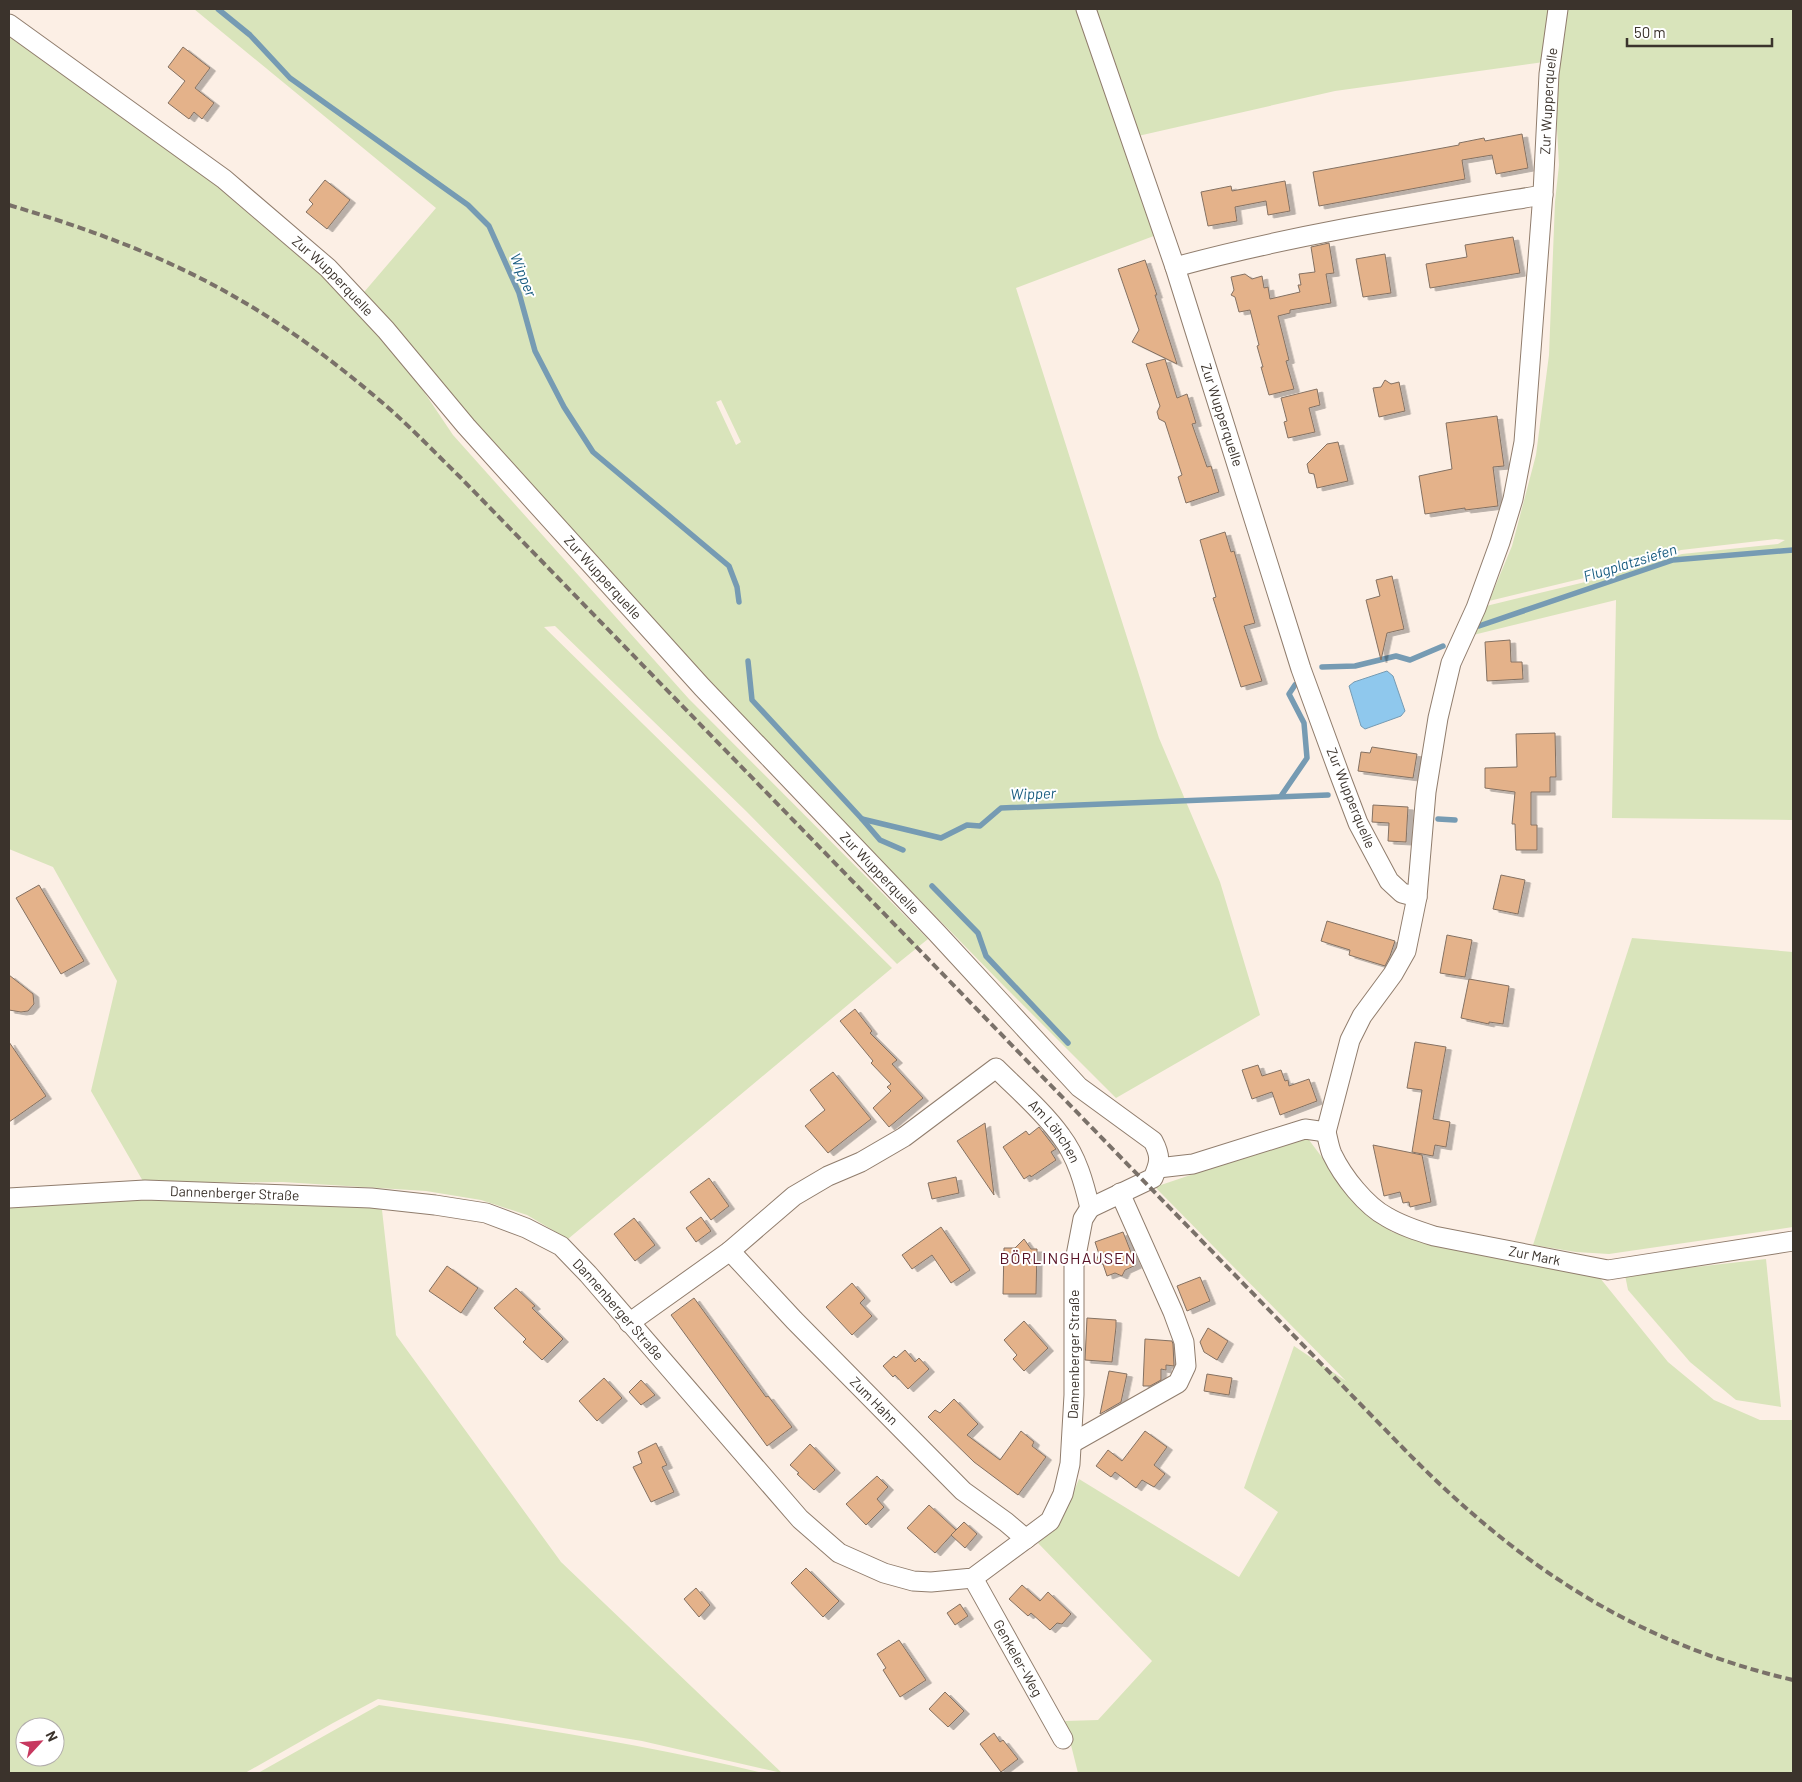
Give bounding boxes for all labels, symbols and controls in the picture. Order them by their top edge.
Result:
scale bar [1627,15,1772,47]
text: 50 m [1634,23,1666,41]
street label: Zur Wupperquelle [1536,46,1561,155]
street label: Zur Wupperquelle [289,232,377,319]
water label: Wipper [507,250,541,300]
street label: Zur Wupperquelle [1198,361,1247,468]
street label: Zur Wupperquelle [561,532,646,623]
water label: Flugplatzsiefen [1581,539,1679,585]
street label: Zur Wupperquelle [1324,745,1379,851]
water label: Wipper [1010,783,1057,803]
street label: Zur Wupperquelle [837,828,923,917]
street label: Am Löhchen [1025,1096,1084,1165]
street label: Dannenberger Straße [170,1182,300,1203]
street label: Zur Mark [1507,1242,1562,1269]
district label: BÖRLINGHAUSEN [999,1248,1137,1267]
street label: Dannenberger Straße [570,1255,668,1363]
street label: Dannenberger Straße [1064,1290,1082,1419]
street label: Zum Hahn [847,1373,902,1428]
street label: Genkeler-Weg [990,1617,1047,1700]
north arrow [15,1717,65,1767]
text: N [42,1728,62,1744]

